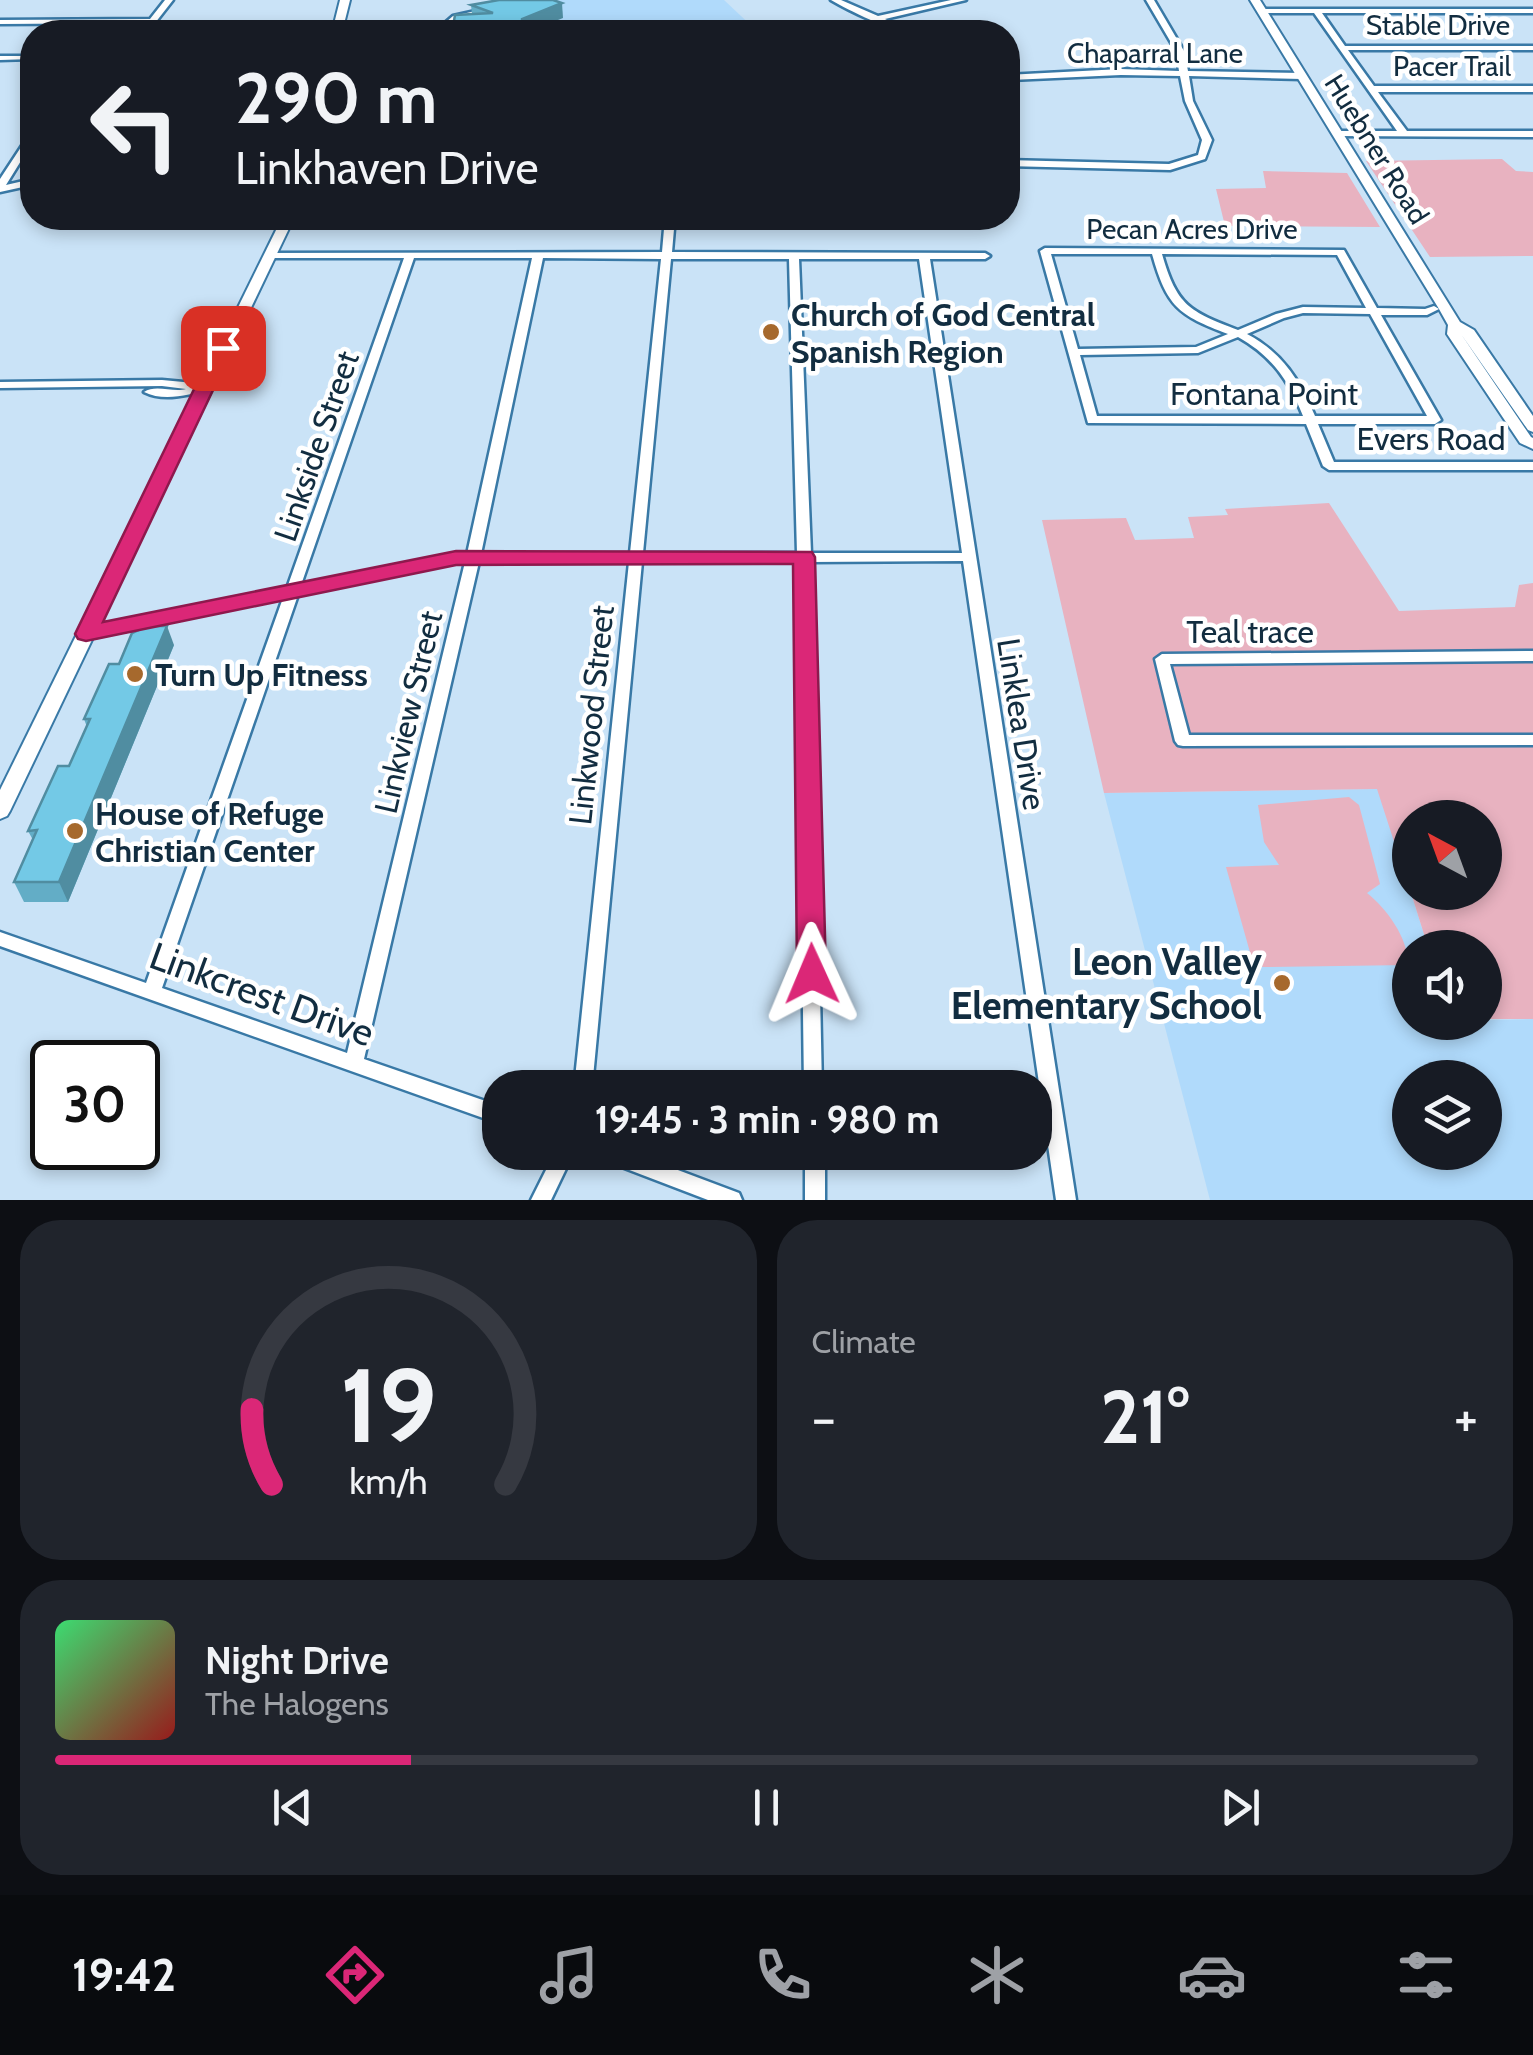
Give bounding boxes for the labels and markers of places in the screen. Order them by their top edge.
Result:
place label: Church of God Central Spanish Region [791,295,1095,371]
pin [181,306,266,391]
marker: Church of God Central Spanish Region [760,321,782,343]
place label: Turn Up Fitness [155,655,368,694]
marker: Turn Up Fitness [124,663,146,685]
place label: House of Refuge Christian Center [95,794,324,870]
marker: House of Refuge Christian Center [64,820,86,842]
place label: Leon Valley Elementary School [951,938,1263,1029]
marker: Leon Valley Elementary School [1271,972,1293,994]

